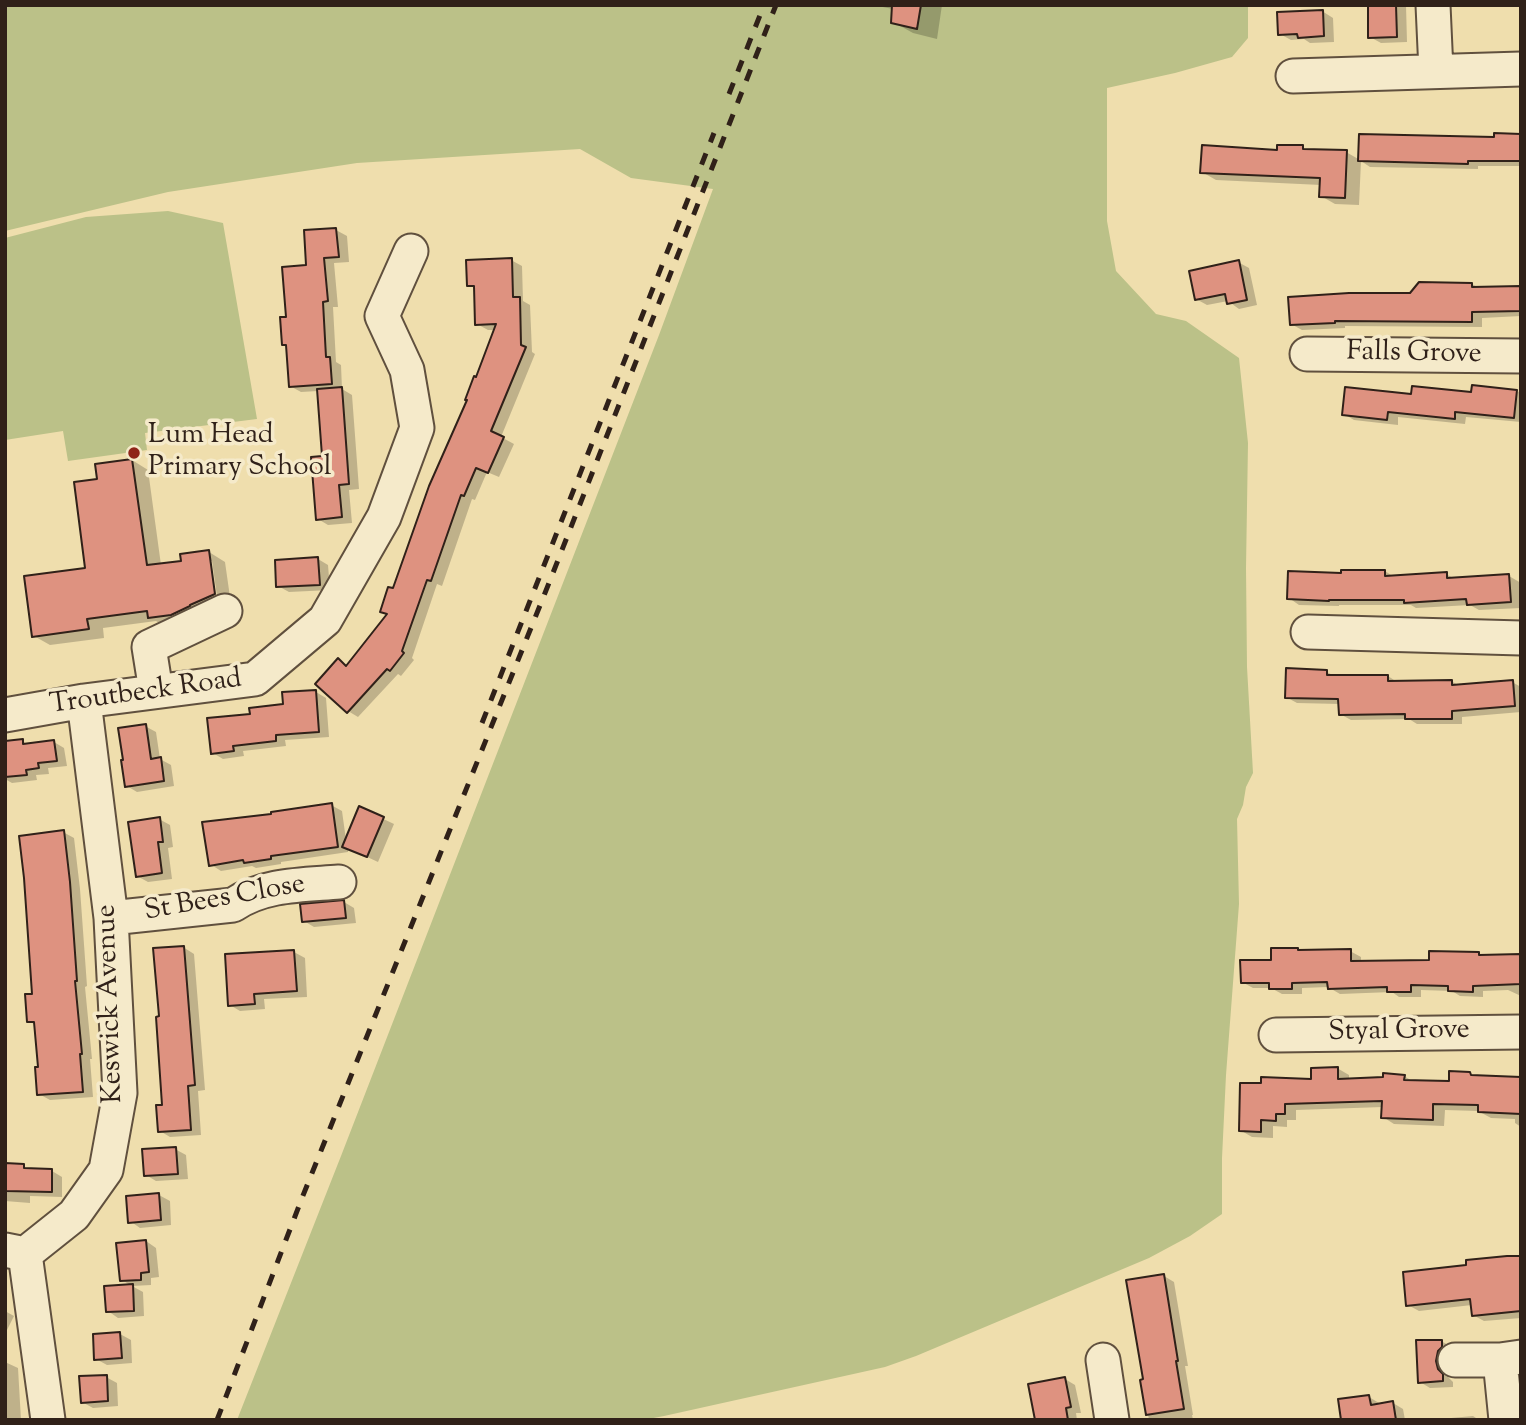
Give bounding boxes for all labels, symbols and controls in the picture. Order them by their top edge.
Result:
street label: Falls Grove [1346,337,1482,373]
place label: Lum Head Primary School [148,420,332,486]
marker: Lum Head Primary School [126,445,142,461]
street label: Troutbeck Road [48,664,244,724]
street label: St Bees Close [142,869,308,931]
street label: Keswick Avenue [92,904,132,1104]
street label: Styal Grove [1328,1015,1470,1051]

